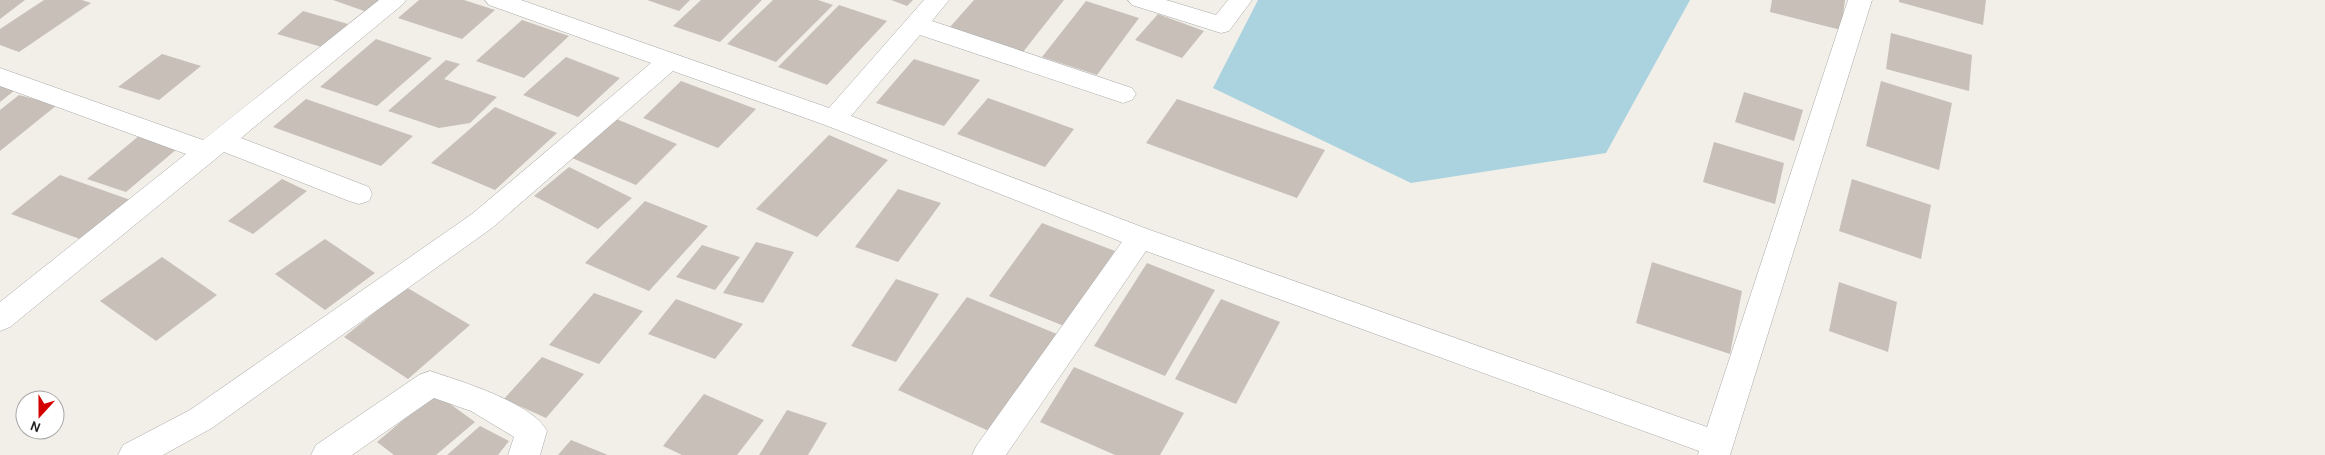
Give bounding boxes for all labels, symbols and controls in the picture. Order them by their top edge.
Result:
north arrow [15,390,65,440]
text: N [28,417,43,436]

